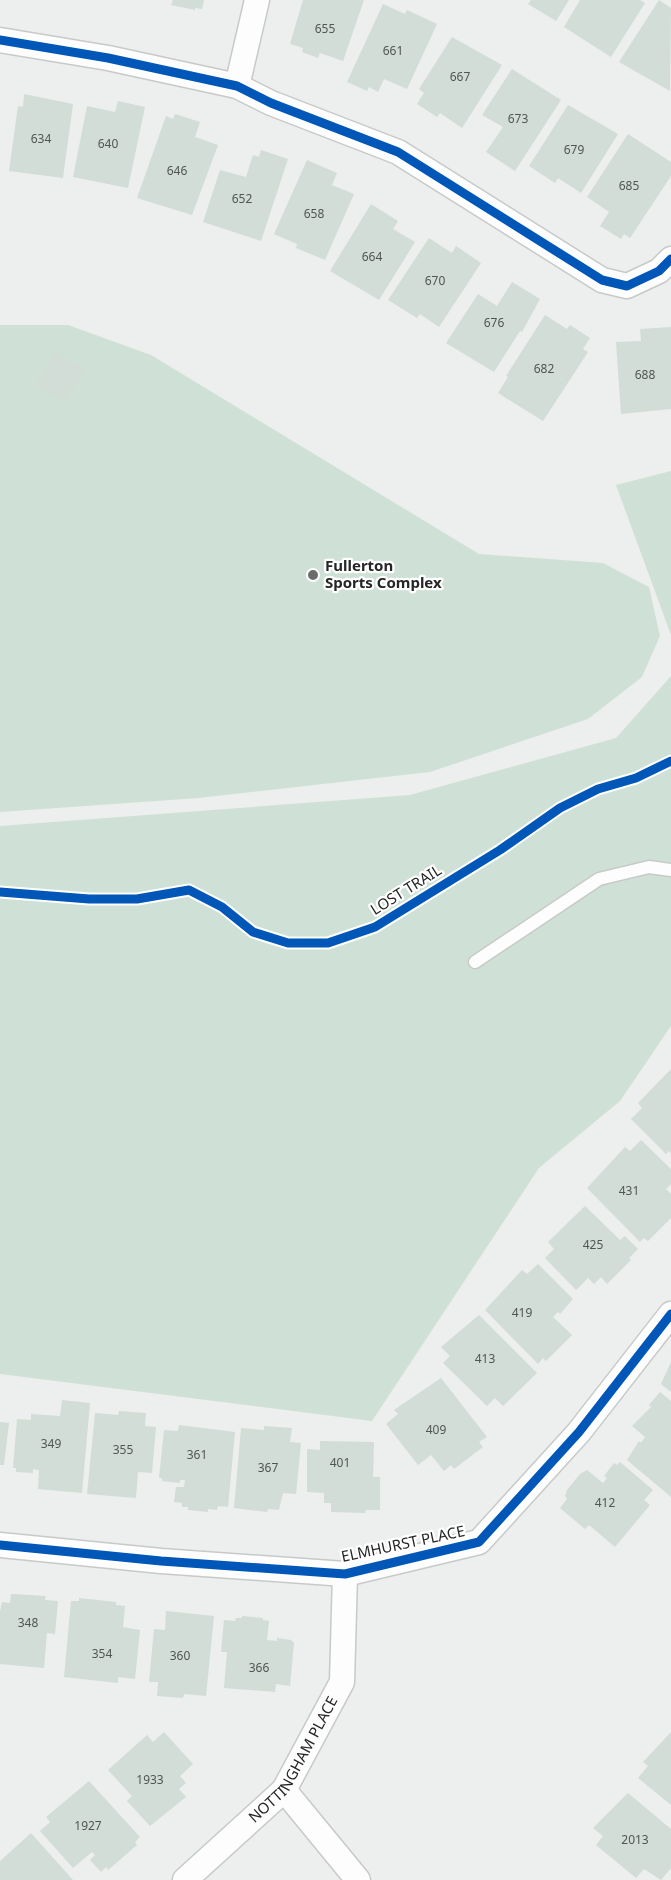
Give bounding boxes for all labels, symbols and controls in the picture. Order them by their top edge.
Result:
house number: 655 [315,20,335,37]
house number: 661 [383,42,403,59]
house number: 667 [450,68,470,85]
house number: 673 [508,110,528,127]
house number: 634 [31,130,51,147]
house number: 640 [98,135,118,152]
house number: 679 [564,141,584,158]
house number: 646 [167,162,187,179]
house number: 685 [619,177,639,194]
house number: 652 [232,190,252,207]
house number: 658 [304,205,324,222]
house number: 664 [362,248,382,265]
house number: 670 [425,272,445,289]
house number: 676 [484,314,504,331]
house number: 682 [534,360,554,377]
house number: 688 [635,366,655,383]
place label: Fullerton Sports Complex [325,555,442,592]
marker: Fullerton Sports Complex [306,568,320,582]
street label: LOST TRAIL [366,859,445,919]
house number: 431 [619,1182,639,1199]
house number: 425 [583,1236,603,1253]
house number: 419 [512,1304,532,1321]
house number: 413 [475,1350,495,1367]
house number: 409 [426,1421,446,1438]
house number: 349 [41,1435,61,1452]
house number: 355 [113,1441,133,1458]
house number: 361 [187,1446,207,1463]
house number: 401 [330,1454,350,1471]
house number: 367 [258,1459,278,1476]
house number: 412 [595,1494,615,1511]
street label: ELMHURST PLACE [339,1520,466,1566]
house number: 348 [18,1614,38,1631]
house number: 354 [92,1645,112,1662]
house number: 360 [170,1647,190,1664]
house number: 366 [249,1659,269,1676]
street label: NOTTINGHAM PLACE [244,1692,342,1827]
house number: 1933 [136,1771,164,1788]
house number: 1927 [74,1817,102,1834]
house number: 2013 [621,1831,649,1848]

